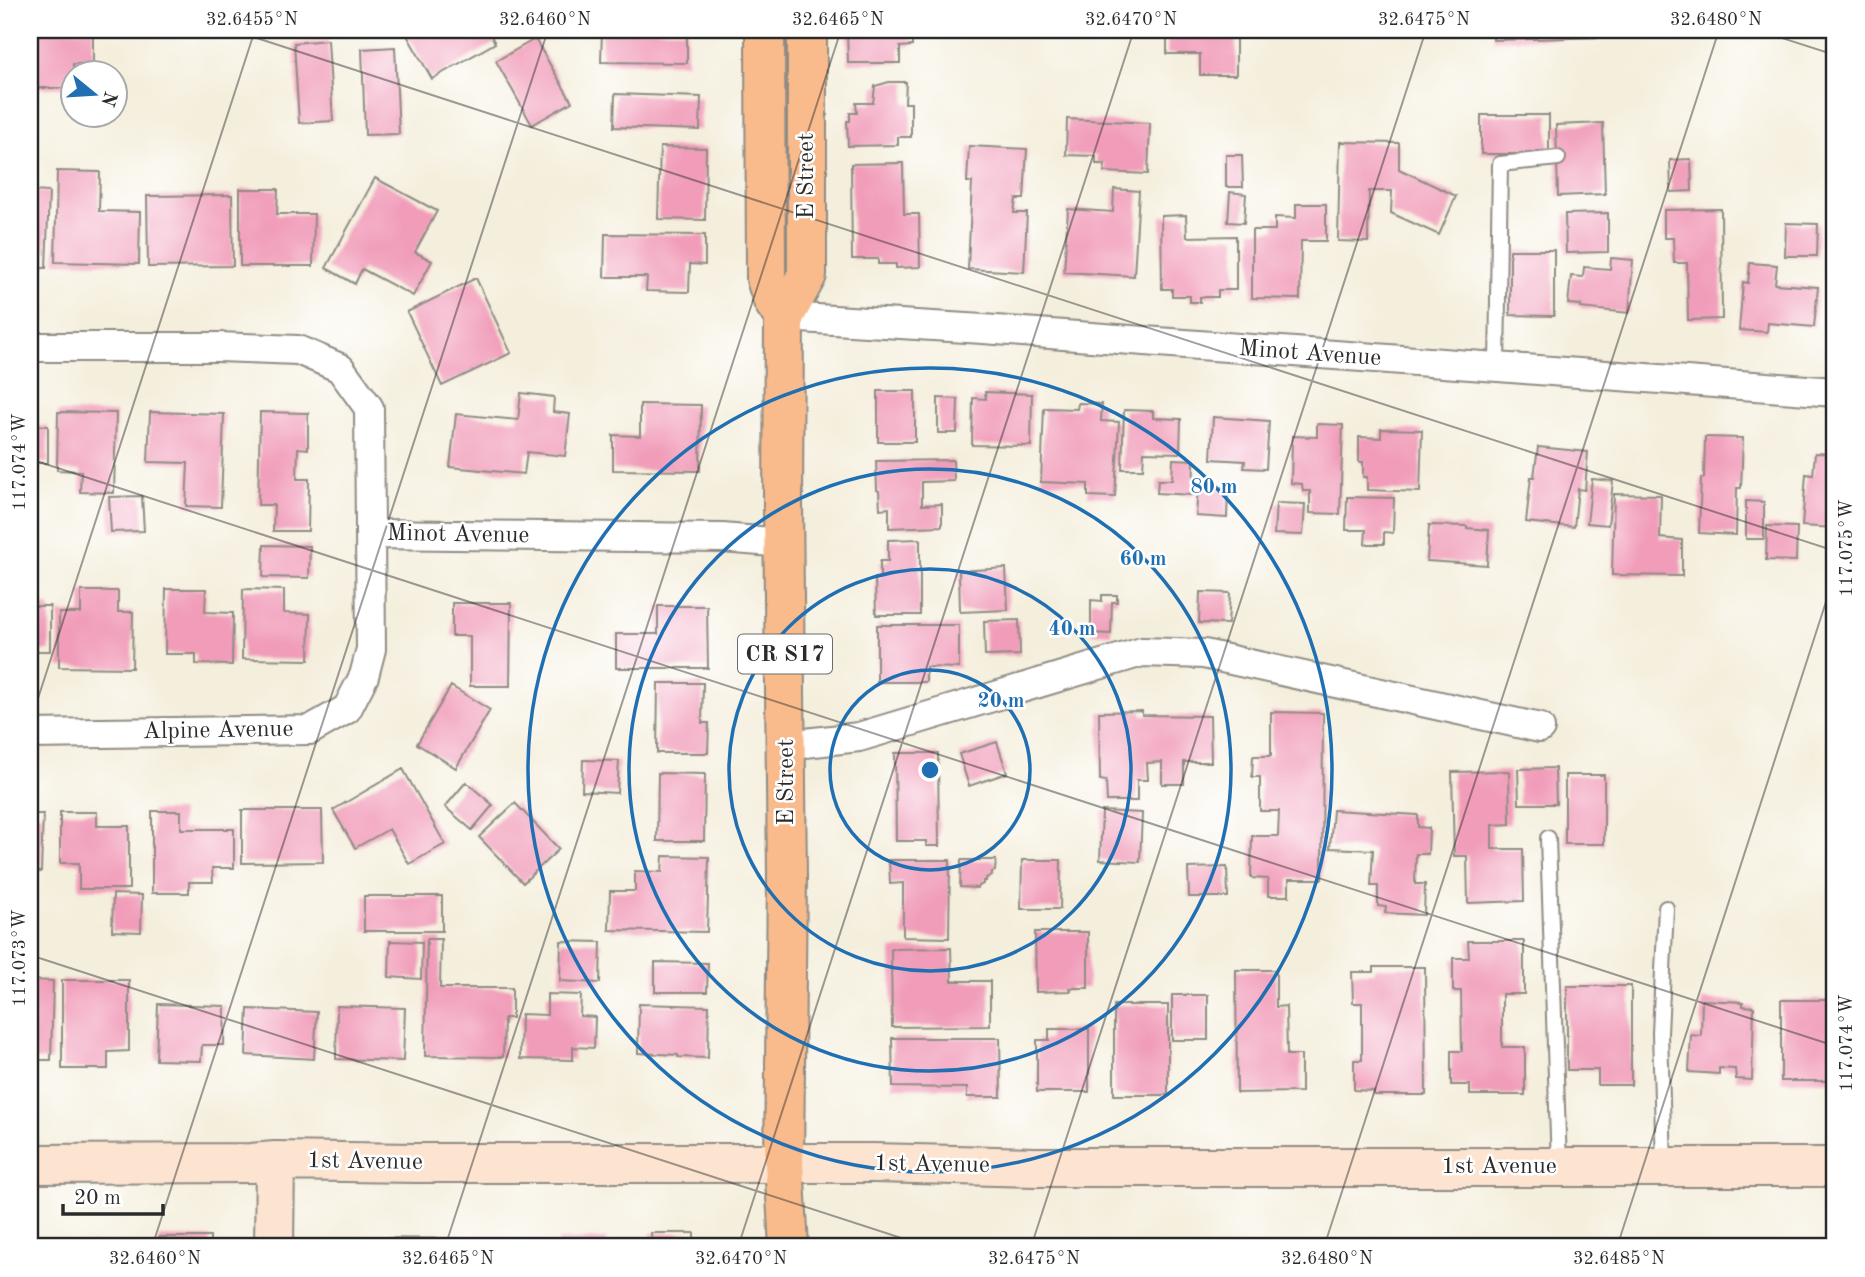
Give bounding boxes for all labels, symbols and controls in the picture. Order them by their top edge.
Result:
text: 32.6455°N [206,11,298,29]
text: 32.6460°N [499,11,591,29]
text: 32.6465°N [792,11,884,29]
text: 32.6470°N [1085,11,1177,29]
text: 32.6475°N [1378,11,1470,29]
text: 32.6480°N [1670,11,1762,29]
north arrow [60,60,130,130]
text: N [96,89,119,109]
street label: E Street [795,133,819,219]
street label: Minot Avenue [1238,337,1382,371]
text: 117.074°W [11,413,29,511]
text: 80 m [1190,477,1238,498]
text: 117.075°W [1838,499,1856,597]
street label: Minot Avenue [386,522,530,548]
text: 60 m [1119,549,1167,570]
text: 40 m [1048,619,1096,640]
road number: CR S17 [738,634,832,674]
text: 20 m [977,691,1025,712]
street label: Alpine Avenue [142,718,294,744]
street label: E Street [775,739,799,825]
centre of rings [918,758,942,782]
text: 117.073°W [11,909,29,1007]
text: 117.074°W [1838,994,1856,1092]
street label: 1st Avenue [307,1149,423,1175]
street label: 1st Avenue [874,1152,990,1178]
street label: 1st Avenue [1441,1155,1557,1179]
scale bar [63,1172,163,1216]
text: 20 m [74,1188,121,1209]
text: 32.6460°N [109,1250,201,1268]
text: 32.6465°N [402,1250,494,1268]
text: 32.6470°N [695,1250,787,1268]
text: 32.6475°N [988,1250,1080,1268]
text: 32.6480°N [1281,1250,1373,1268]
text: 32.6485°N [1573,1250,1665,1268]

